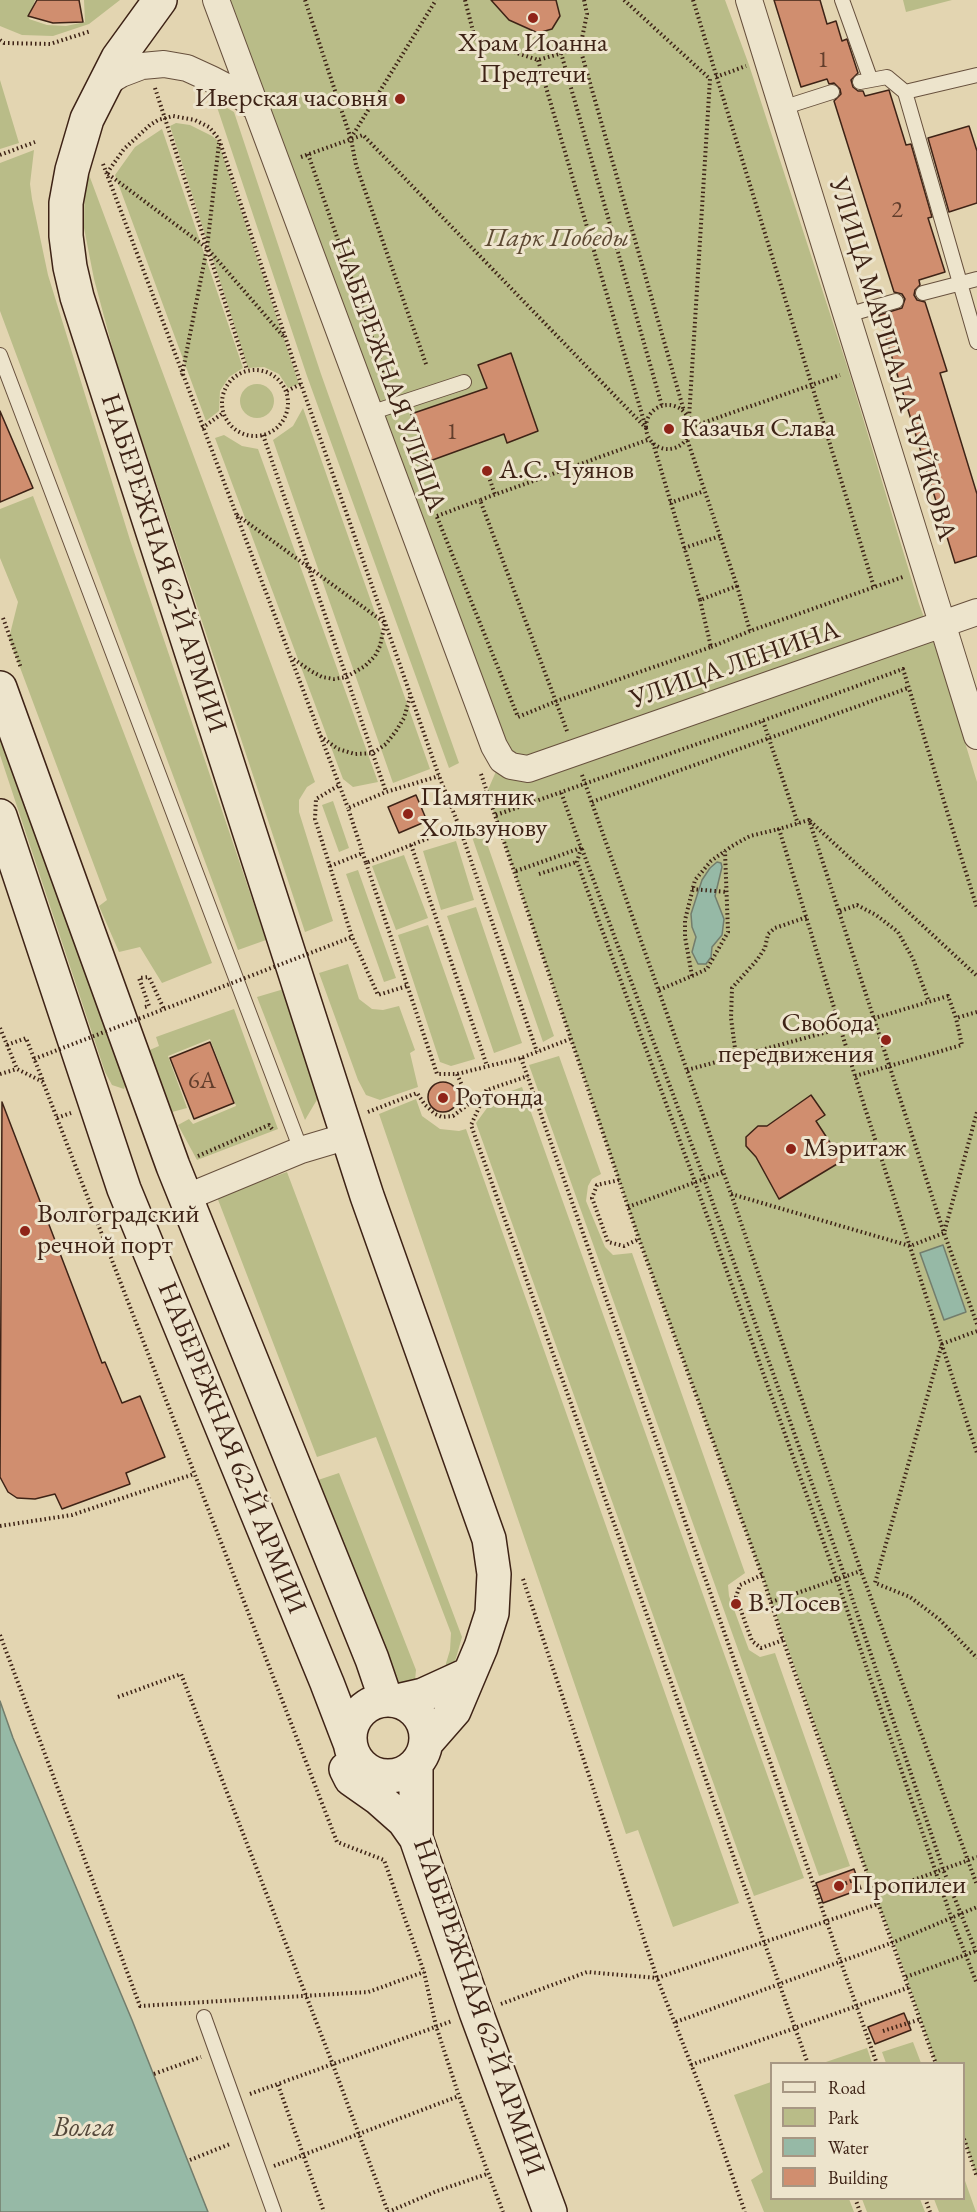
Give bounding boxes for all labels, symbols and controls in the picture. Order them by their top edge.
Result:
marker: Храм Иоанна Предтечи [526,11,540,25]
place label: Храм Иоанна Предтечи [458,28,608,91]
house number: 1 [817,46,829,74]
place label: Иверская часовня [195,83,388,115]
marker: Иверская часовня [393,92,407,106]
street label: УЛИЦА МАРШАЛА ЧУЙКОВА [821,174,963,544]
house number: 2 [891,196,903,224]
park label: Парк Победы [485,223,629,255]
street label: НАБЕРЕЖНАЯ УЛИЦА [323,234,453,516]
street label: НАБЕРЕЖНАЯ 62-Й АРМИИ [93,390,233,736]
place label: Казачья Слава [681,413,836,445]
house number: 1 [446,418,458,446]
marker: Казачья Слава [662,422,676,436]
place label: А.С. Чуянов [499,455,634,487]
marker: А.С. Чуянов [480,464,494,478]
street label: УЛИЦА ЛЕНИНА [626,614,844,716]
place label: Памятник Хользунову [420,782,547,845]
marker: Памятник Хользунову [401,807,415,821]
place label: Свобода передвижения [718,1008,874,1071]
marker: Свобода передвижения [879,1033,893,1047]
house number: 6А [188,1067,216,1095]
place label: Ротонда [455,1082,543,1114]
marker: Ротонда [436,1091,450,1105]
place label: Мэритаж [803,1133,907,1165]
marker: Мэритаж [784,1142,798,1156]
place label: Волгоградский речной порт [37,1199,200,1262]
marker: Волгоградский речной порт [18,1224,32,1238]
street label: НАБЕРЕЖНАЯ 62-Й АРМИИ [150,1278,312,1618]
place label: В. Лосев [748,1588,840,1620]
marker: В. Лосев [729,1597,743,1611]
street label: НАБЕРЕЖНАЯ 62-Й АРМИИ [405,1834,551,2180]
place label: Пропилеи [851,1870,966,1902]
marker: Пропилеи [832,1879,846,1893]
legend [770,2062,965,2200]
text: Road [828,2076,866,2099]
text: Park [828,2106,859,2129]
water label: Волга [53,2111,115,2145]
text: Water [828,2136,869,2159]
text: Building [828,2166,888,2189]

